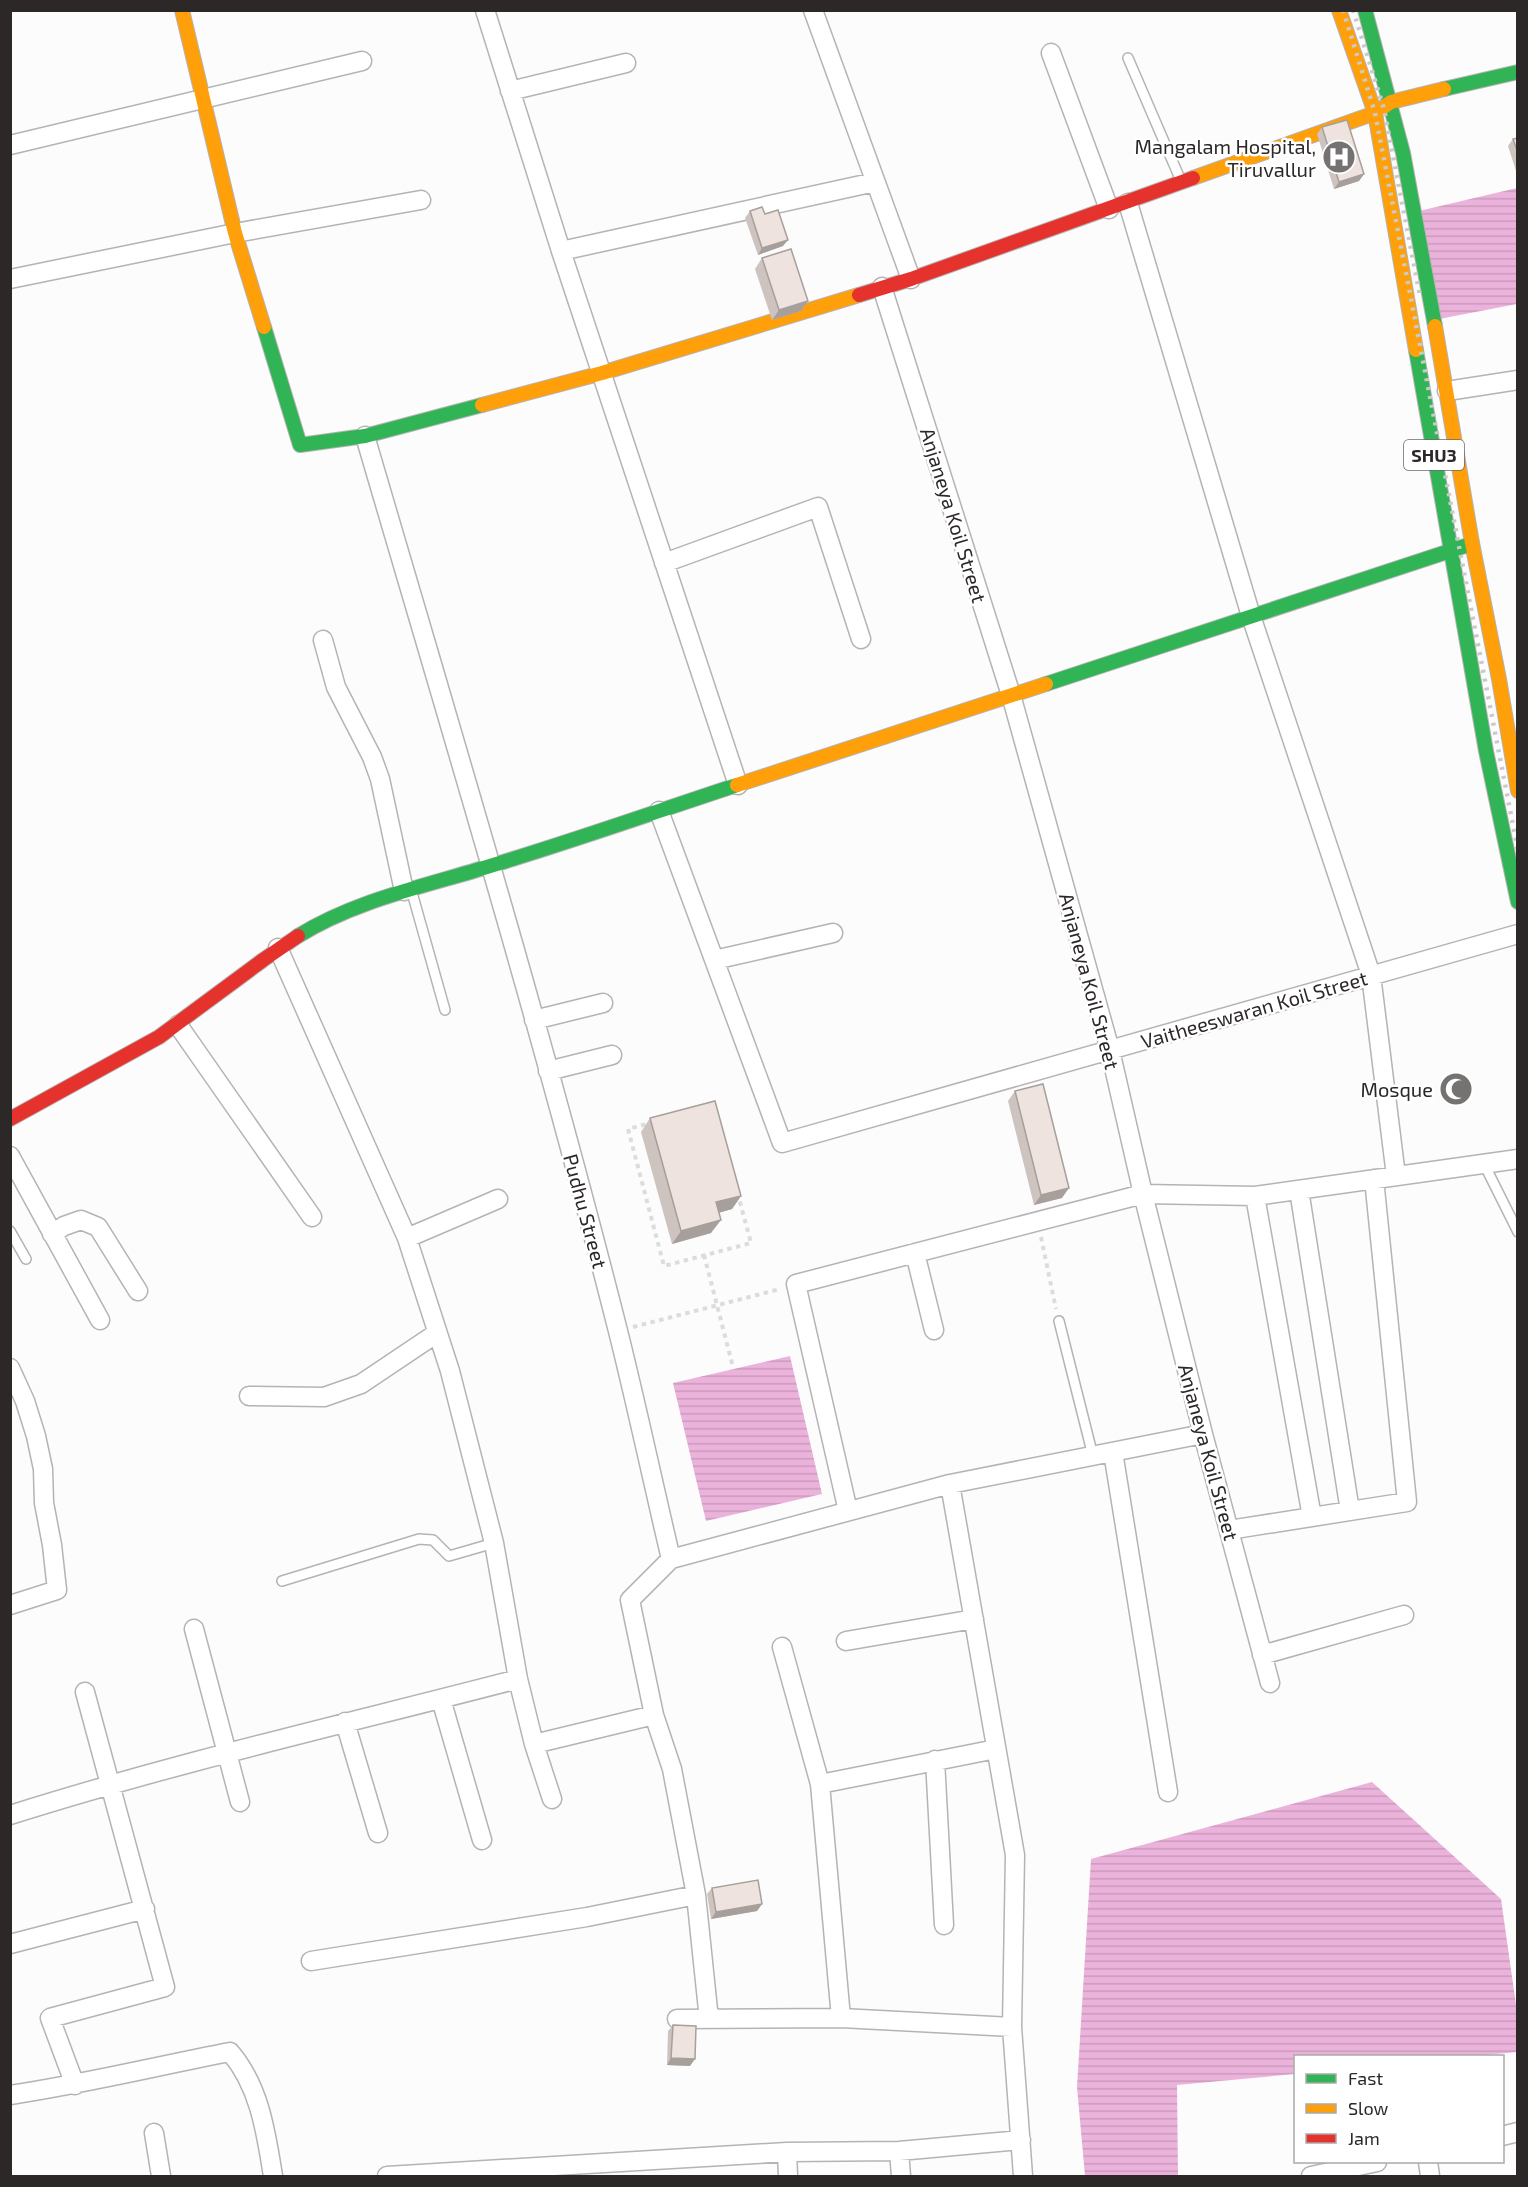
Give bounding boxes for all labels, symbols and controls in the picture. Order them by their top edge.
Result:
place label: Mangalam Hospital, Tiruvallur [1134,134,1316,181]
hospital icon: Mangalam Hospital, Tiruvallur [1321,139,1357,175]
street label: Anjaneya Koil Street [916,425,992,606]
road number: SHU3 [1404,440,1464,470]
street label: Anjaneya Koil Street [1055,890,1125,1072]
street label: Vaitheeswaran Koil Street [1138,965,1370,1053]
mosque icon: Mosque [1438,1071,1474,1107]
place label: Mosque [1360,1077,1433,1101]
street label: Pudhu Street [559,1151,613,1271]
street label: Anjaneya Koil Street [1174,1361,1244,1543]
legend [1294,2055,1504,2163]
text: Fast [1348,2067,1383,2089]
text: Slow [1348,2097,1389,2119]
text: Jam [1348,2127,1380,2149]

